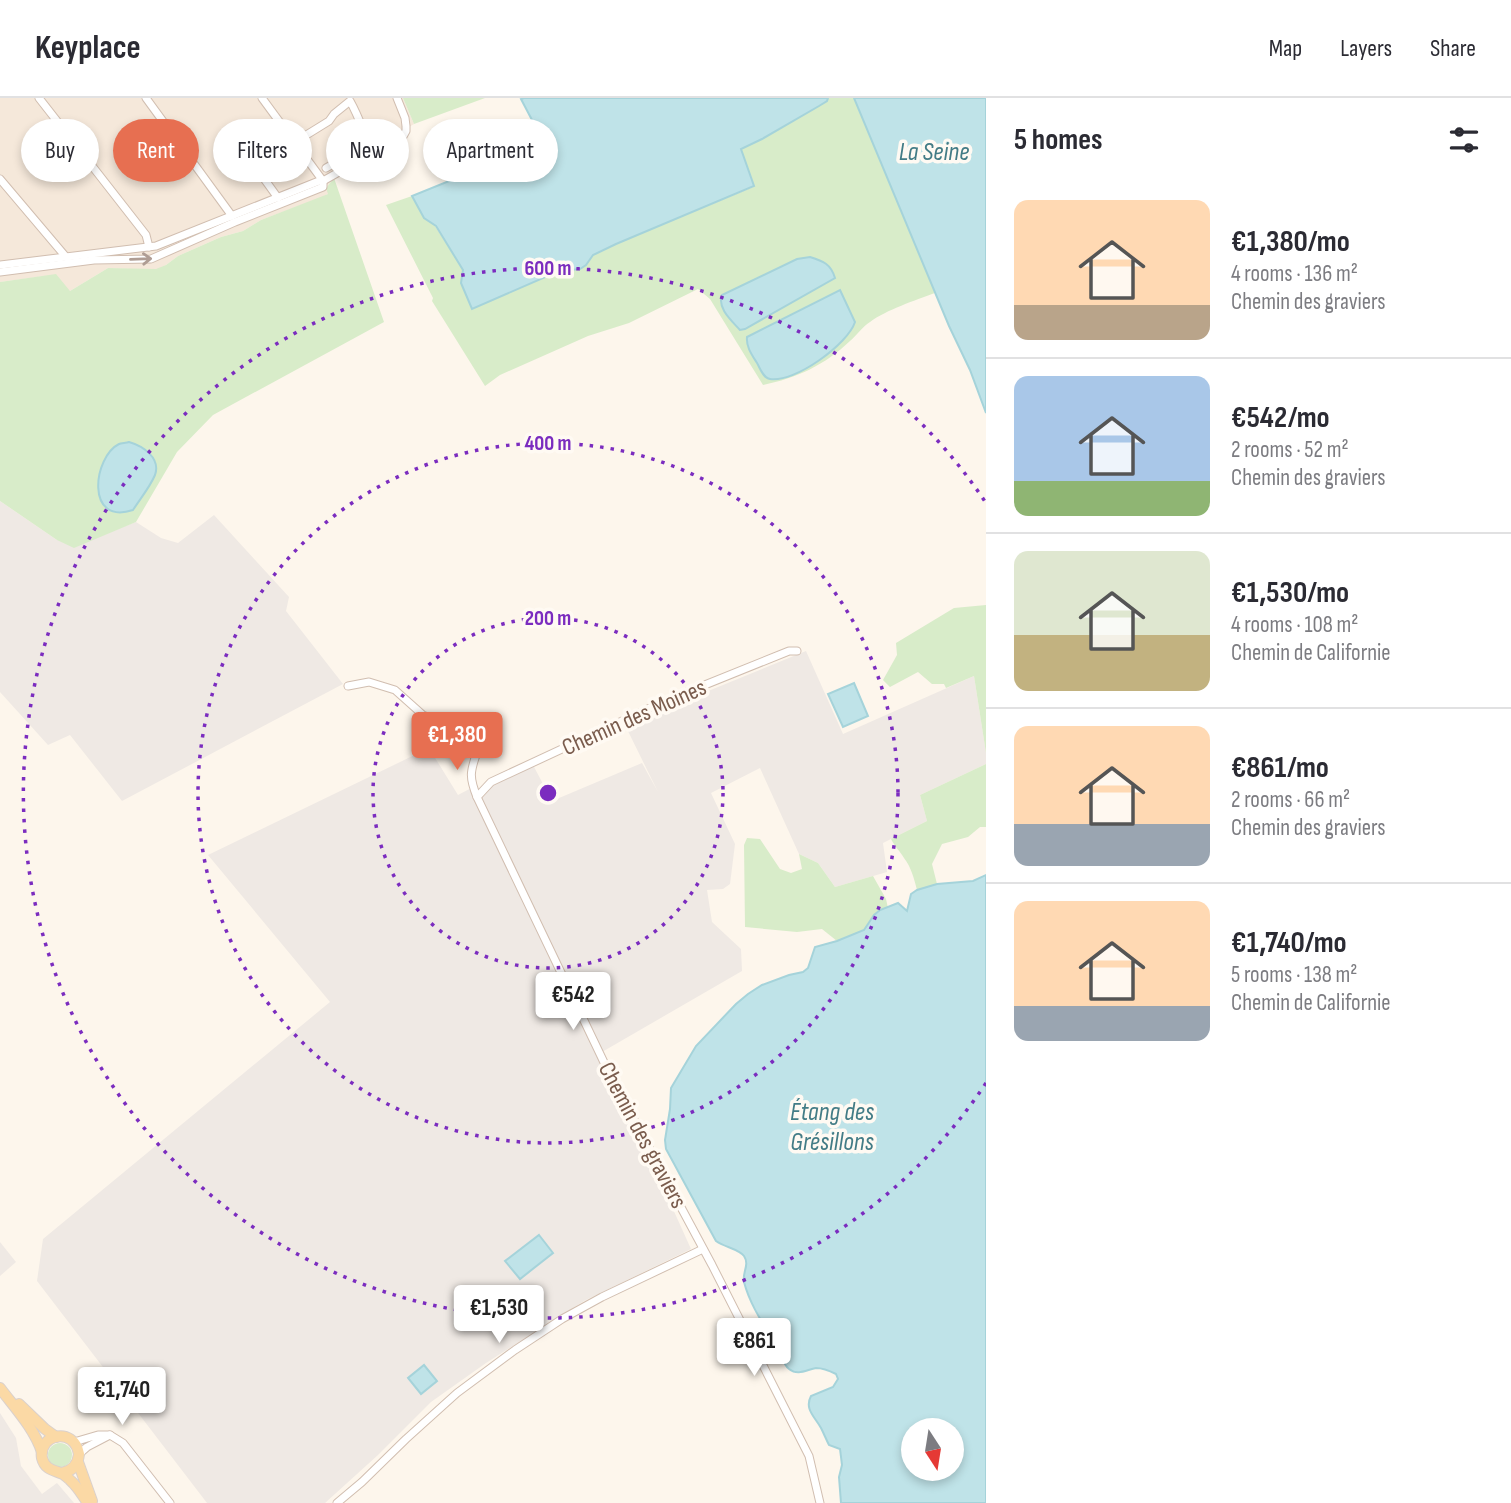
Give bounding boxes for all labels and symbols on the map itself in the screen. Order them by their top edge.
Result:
water label: La Seine [899,137,969,168]
one-way arrow [129,252,152,265]
text: 600 m [524,256,572,281]
text: 400 m [525,431,571,456]
text: 200 m [525,606,571,631]
street label: Chemin des Moines [558,673,711,762]
pin: €1,380 [400,712,514,772]
centre of rings [536,781,560,805]
pin: €542 [532,972,614,1032]
street label: Chemin des graviers [592,1057,693,1213]
water label: Étang des Grésillons [790,1097,874,1158]
pin: €1,530 [442,1286,556,1345]
pin: €861 [713,1318,795,1378]
pin: €1,740 [65,1368,179,1427]
north arrow [901,1418,964,1480]

